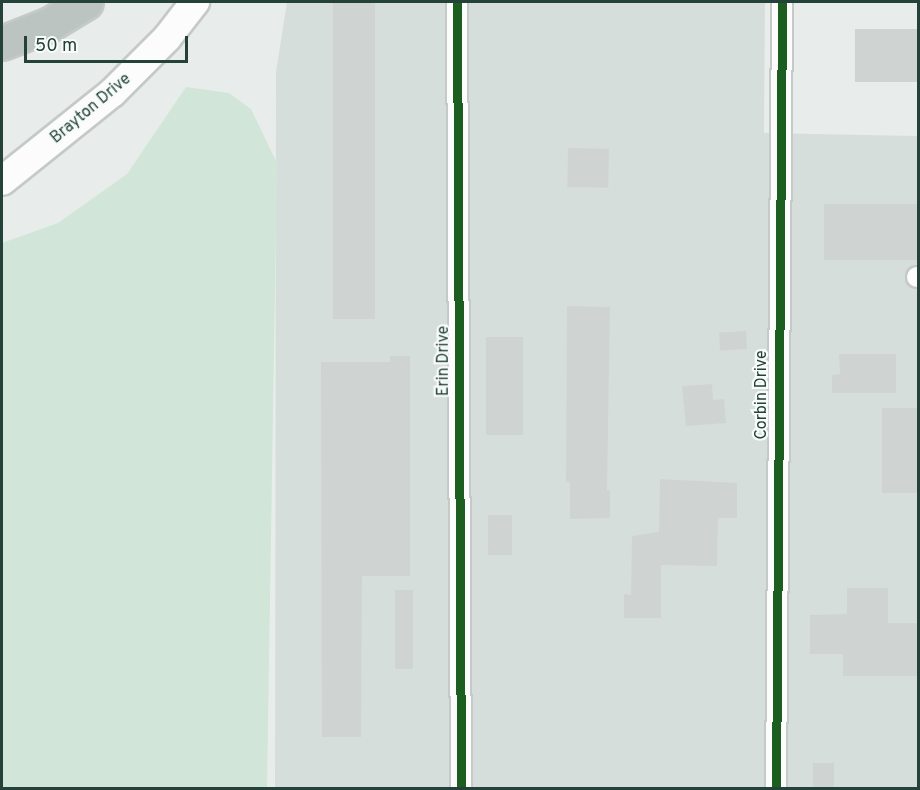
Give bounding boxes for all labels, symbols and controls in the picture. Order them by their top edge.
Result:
scale bar [27,24,190,62]
text: 50 m [35,35,77,58]
street label: Brayton Drive [47,70,135,148]
street label: Erin Drive [434,326,454,396]
street label: Corbin Drive [752,350,772,440]

